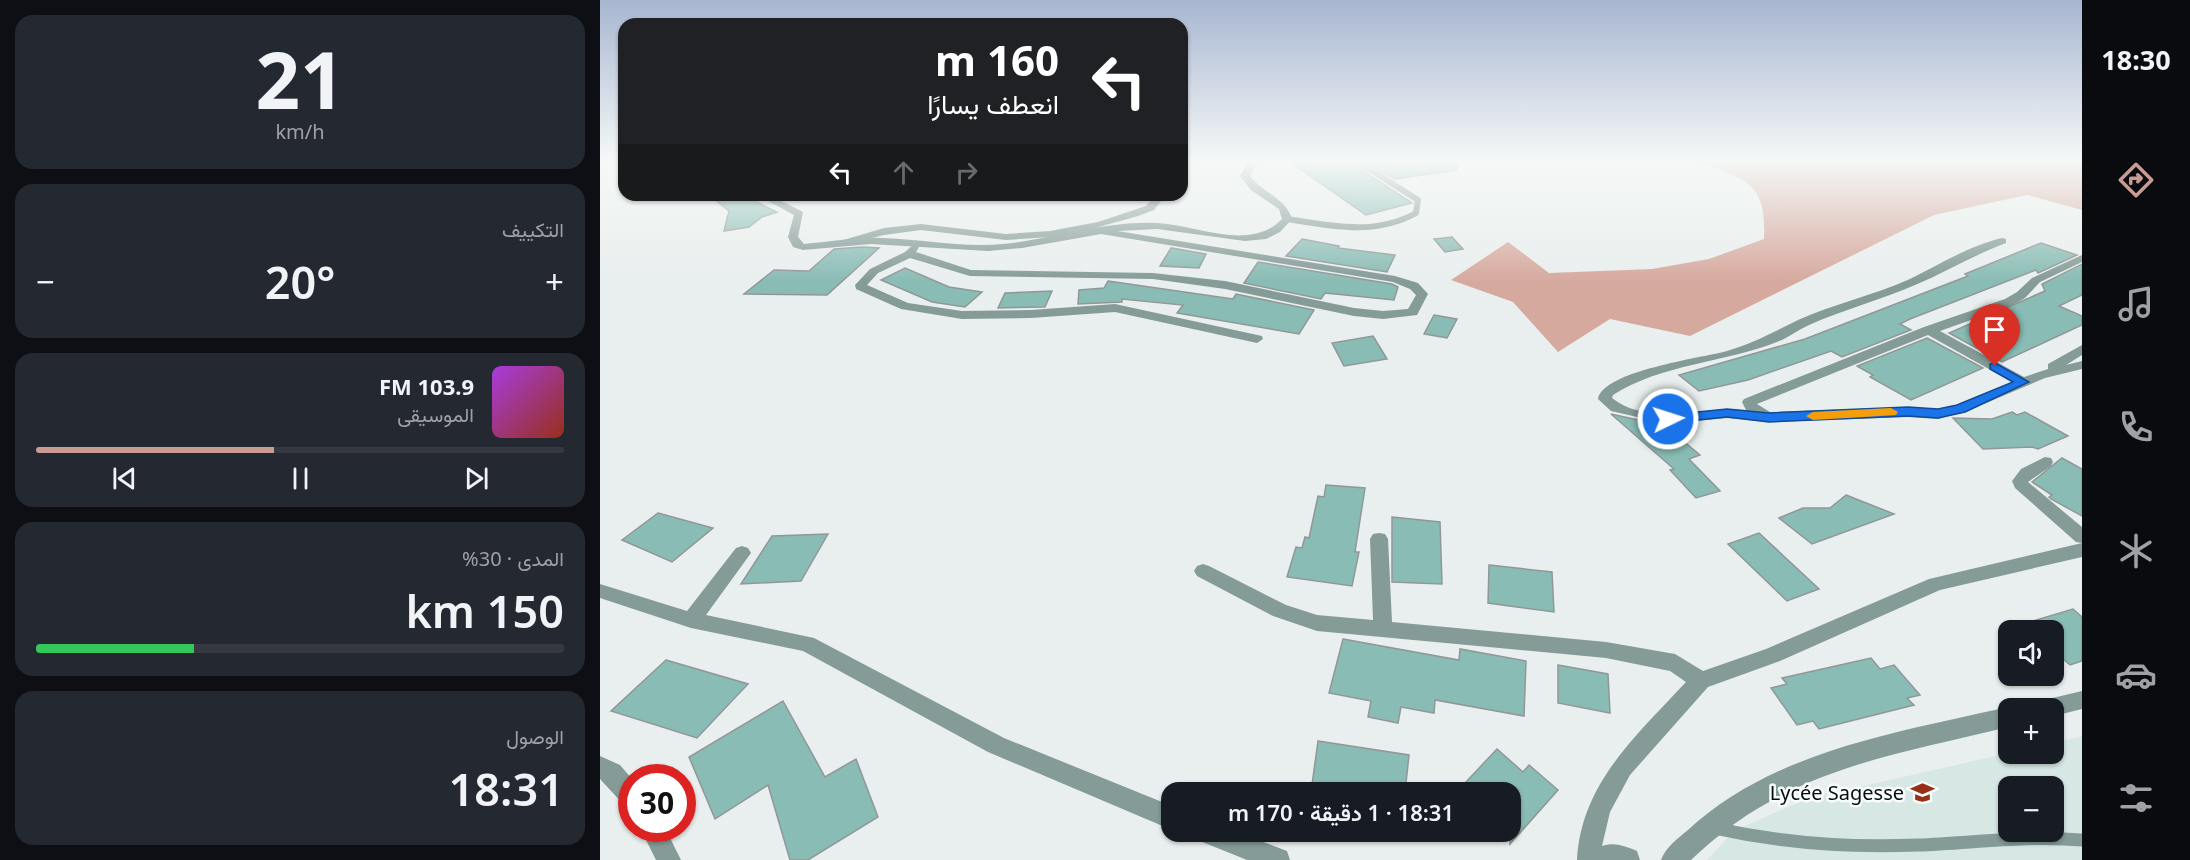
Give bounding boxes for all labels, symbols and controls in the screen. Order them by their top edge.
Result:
text: 21 [255,26,345,132]
text: 160 m [935,31,1059,88]
text: 18:30 [2101,41,2171,78]
icon: left [1080,42,1158,120]
text: انعطف يسارًا [927,85,1059,122]
text: km/h [275,118,325,145]
icon: left [824,156,857,189]
icon: ahead [887,156,920,189]
icon: right [950,156,983,189]
icon: directions [2115,159,2157,201]
text: التكييف [502,216,564,243]
text: 20° [265,251,335,312]
text: − [36,259,55,304]
text: + [545,259,564,304]
icon: music [2115,283,2157,325]
pin [1969,304,2020,366]
icon: arrive [1978,313,2011,346]
text: 103.9 FM [379,371,474,401]
position arrow [1636,387,1700,451]
text: الموسيقى [397,401,474,428]
icon: phone [2115,406,2157,448]
icon: previous [108,462,141,495]
icon: pause [284,462,317,495]
icon: next [460,462,493,495]
icon: climate [2115,530,2157,572]
text: المدى · 30% [462,545,564,572]
text: 150 km [405,580,564,641]
map controls [1998,620,2064,842]
button: sound [1998,620,2064,686]
icon: car [2115,654,2157,696]
button: + [1998,698,2064,764]
text: الوصول [506,723,564,750]
text: 18:31 [449,758,564,819]
speed limit sign: 30 [618,764,696,842]
button: − [1998,776,2064,842]
icon: filters [2115,777,2157,819]
place label: Lycée Sagesse [1770,779,1904,806]
school or university icon: Lycée Sagesse [1909,779,1935,805]
text: 18:31 · 1 دقيقة · 170 m [1228,797,1454,827]

